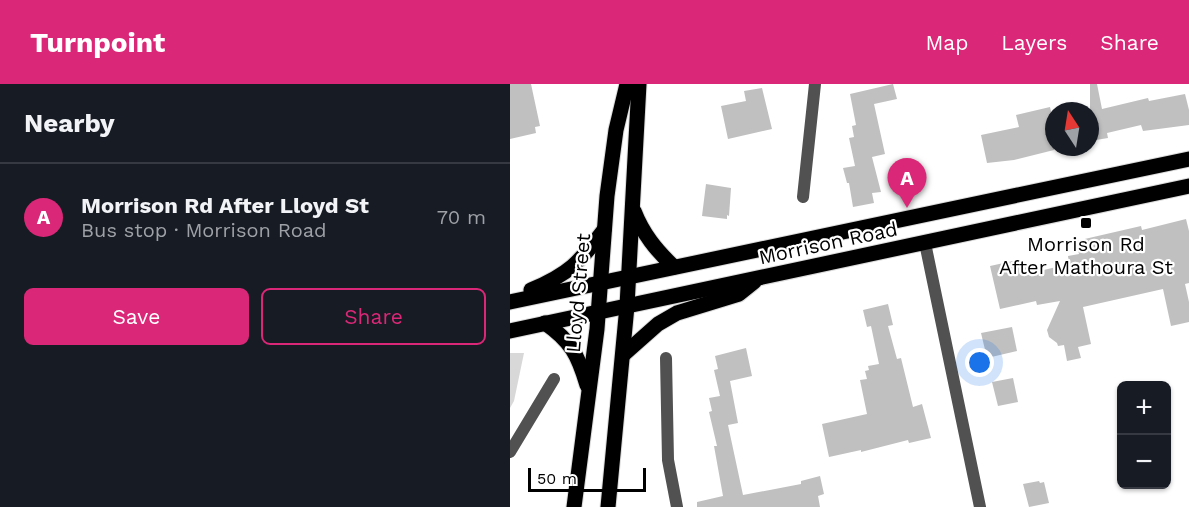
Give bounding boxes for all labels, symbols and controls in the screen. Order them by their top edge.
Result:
text: Turnpoint [30,26,165,59]
text: Map [925,30,968,55]
text: Layers [1001,30,1067,55]
text: Share [1100,30,1159,55]
north arrow [1045,102,1099,156]
text: Nearby [24,108,115,138]
pin: A [888,158,926,208]
text: Morrison Rd After Lloyd St [81,193,369,218]
text: A [37,205,50,229]
text: 70 m [437,205,486,229]
marker: Morrison Rd After Mathoura St [1079,216,1093,230]
street label: Morrison Road [756,217,900,269]
text: Bus stop · Morrison Road [81,218,327,242]
street label: Lloyd Street [561,232,595,354]
place label: Morrison Rd After Mathoura St [999,232,1174,279]
button: Save [24,288,249,345]
button: Share [261,288,486,345]
your location [965,348,994,377]
map controls [1117,381,1171,489]
button: + [1117,381,1171,435]
button: − [1117,435,1171,489]
scale bar [528,465,646,492]
text: 50 m [537,469,577,488]

